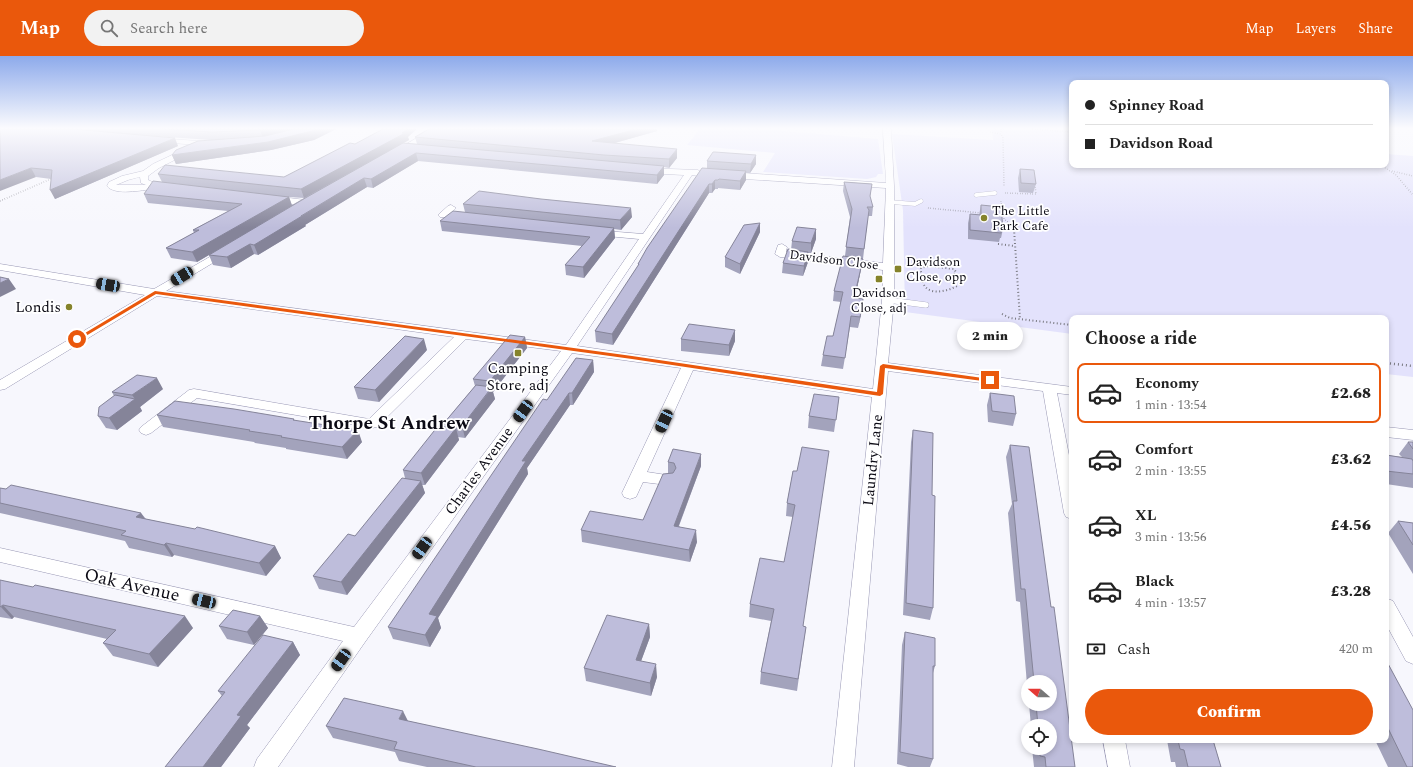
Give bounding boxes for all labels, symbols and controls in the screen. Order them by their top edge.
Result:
search box [84,10,364,46]
text: Map [20,14,60,43]
icon: search [98,17,120,39]
text: Search here [130,17,208,40]
text: Map [1245,18,1274,39]
text: Layers [1296,18,1336,39]
text: Share [1358,18,1393,39]
text: Spinney Road [1109,94,1204,117]
text: Davidson Road [1109,132,1213,155]
place label: The Little Park Cafe [992,201,1049,236]
marker: The Little Park Cafe [979,213,989,223]
street label: Davidson Close [788,245,880,275]
place label: Davidson Close, opp [906,252,966,287]
marker: Davidson Close, opp [893,264,903,274]
car [169,265,195,287]
marker: Davidson Close, adj [874,274,884,284]
car [95,277,121,293]
place label: Davidson Close, adj [851,283,907,318]
place label: Londis [15,296,61,319]
marker: Londis [64,302,74,312]
callout: 2 min [957,322,1023,350]
text: Choose a ride [1085,325,1197,352]
text: 2 min [972,326,1008,346]
route start [68,330,86,348]
marker: Camping Store, adj [513,348,523,358]
place label: Camping Store, adj [487,357,549,397]
route end [981,371,999,389]
text: Economy [1135,372,1199,395]
icon: car [1087,375,1123,411]
text: £2.68 [1331,382,1371,405]
text: 1 min · 13:54 [1135,395,1207,415]
car [511,398,535,424]
car [653,408,675,434]
district label: Thorpe St Andrew [308,409,471,438]
street label: Laundry Lane [857,413,889,507]
street label: Charles Avenue [439,422,519,520]
text: Comfort [1135,438,1193,461]
icon: car [1087,441,1123,477]
text: £3.62 [1331,448,1371,471]
text: 2 min · 13:55 [1135,461,1207,481]
text: XL [1135,504,1156,527]
icon: car [1087,507,1123,543]
text: £4.56 [1331,514,1371,537]
text: 3 min · 13:56 [1135,527,1207,547]
car [410,535,434,561]
street label: Oak Avenue [82,561,182,609]
text: Black [1135,570,1174,593]
icon: car [1087,573,1123,609]
text: £3.28 [1331,580,1371,603]
car [191,592,217,610]
text: 4 min · 13:57 [1135,593,1207,613]
icon: cash [1085,638,1107,660]
text: Cash [1117,638,1150,661]
text: 420 m [1339,639,1373,659]
car [329,647,353,673]
north arrow [1021,675,1057,711]
map controls [1021,675,1057,755]
button: Confirm [1085,689,1373,735]
button: locate [1021,719,1057,755]

